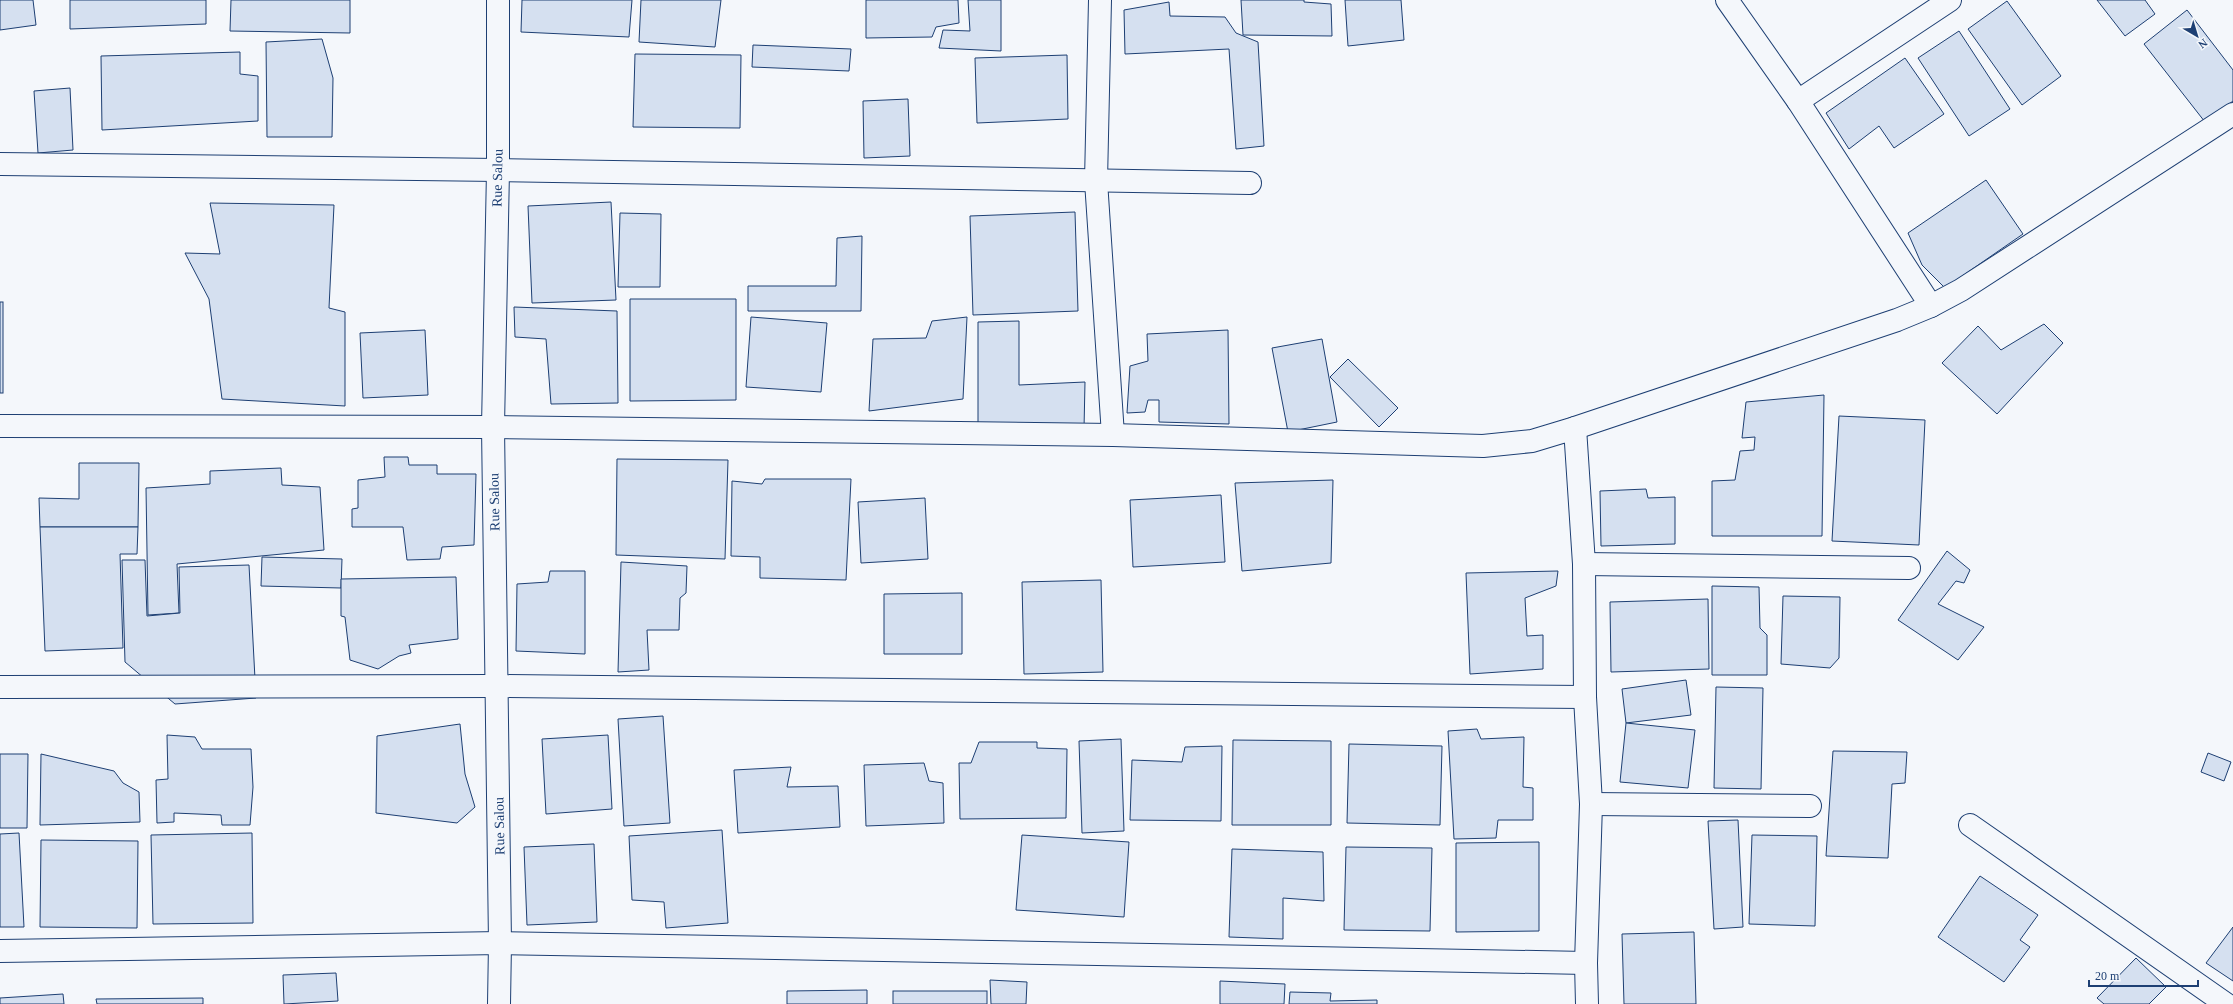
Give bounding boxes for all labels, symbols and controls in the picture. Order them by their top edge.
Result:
north arrow [2177,16,2217,56]
text: N [2196,37,2210,51]
street label: Rue Salou [489,149,506,207]
street label: Rue Salou [486,473,503,531]
street label: Rue Salou [491,797,508,855]
scale bar [2089,962,2198,988]
text: 20 m [2095,969,2120,983]

